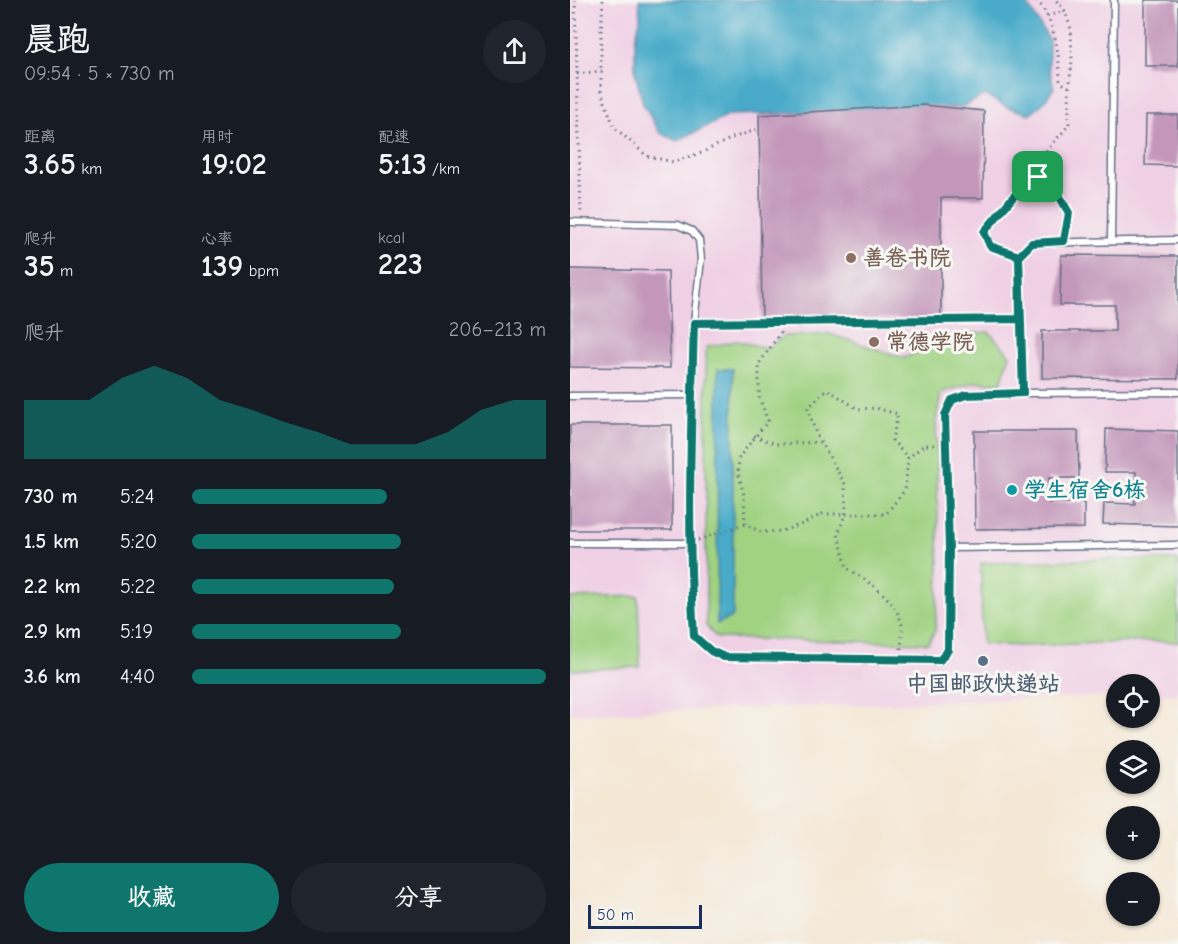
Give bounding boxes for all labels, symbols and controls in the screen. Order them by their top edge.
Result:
text: 晨跑 [24,20,90,58]
button: share [483,20,546,83]
text: 09:54 · 5 × 730 m [24,62,175,85]
text: 距离 [24,128,56,146]
text: 用时 [201,128,233,146]
text: 配速 [378,128,410,146]
text: 3.65 [24,147,76,182]
text: 19:02 [201,147,267,182]
text: 5:13 [378,147,427,182]
pin [1012,151,1063,202]
text: km [76,160,102,178]
text: /km [427,160,460,178]
icon: arrive [1021,160,1054,193]
text: kcal [378,229,405,247]
text: 爬升 [24,230,56,248]
text: 心率 [201,230,233,248]
place label: 善卷书院 [863,245,951,271]
text: 223 [378,247,423,282]
text: 35 [24,249,55,284]
text: 139 [201,249,243,284]
marker: 善卷书院 [844,251,858,265]
text: m [55,262,73,280]
text: bpm [243,262,279,280]
text: 206–213 m [449,318,546,341]
text: 爬升 [24,321,64,344]
place label: 常德学院 [886,329,974,355]
marker: 常德学院 [867,335,881,349]
place label: 学生宿舍6栋 [1024,477,1146,503]
marker: 学生宿舍6栋 [1005,483,1019,497]
text: 730 m [24,485,77,508]
text: 5:24 [120,485,155,508]
text: 1.5 km [24,530,79,553]
text: 5:20 [120,530,157,553]
text: 2.2 km [24,575,80,598]
text: 5:22 [120,575,155,598]
text: 2.9 km [24,620,81,643]
text: 5:19 [120,620,153,643]
marker: 中国邮政快递站 [976,654,990,668]
text: 3.6 km [24,665,81,688]
text: 4:40 [120,665,155,688]
place label: 中国邮政快递站 [906,671,1060,697]
map controls [1106,674,1160,926]
button: locate [1106,674,1160,728]
button: layers [1106,740,1160,794]
button: + [1106,806,1160,860]
button: 收藏 [24,863,279,932]
button: 分享 [291,863,546,932]
button: − [1106,872,1160,926]
scale bar [588,902,702,930]
text: 50 m [597,906,634,924]

